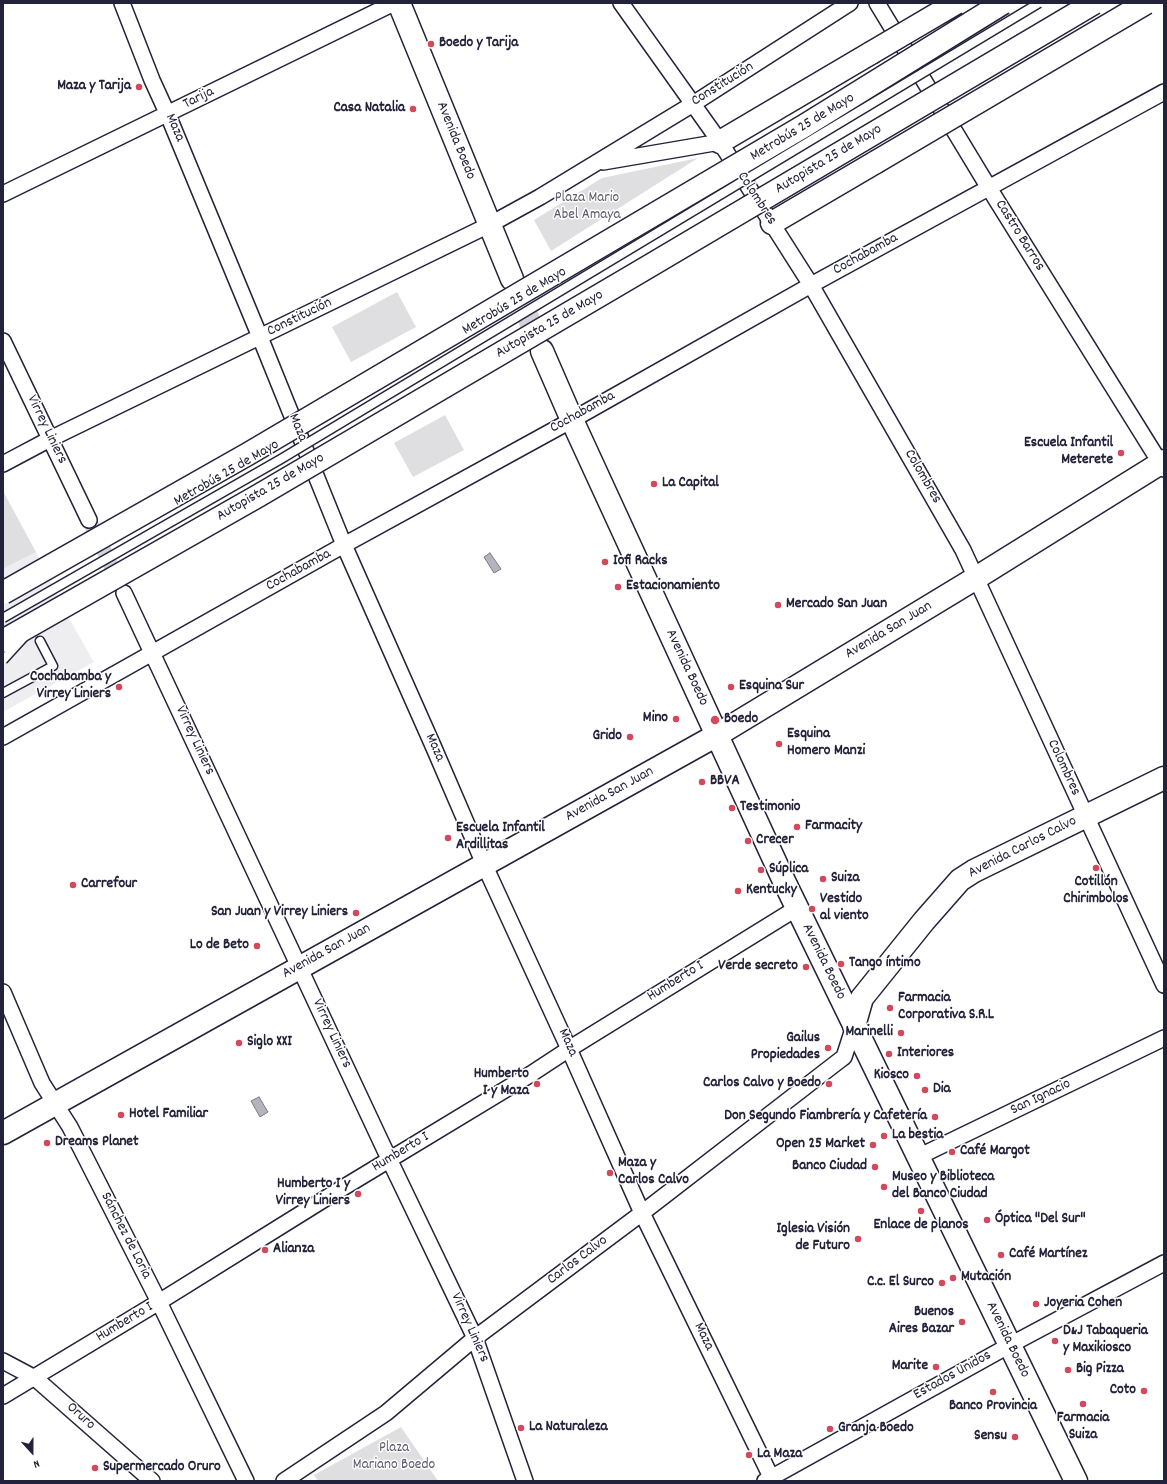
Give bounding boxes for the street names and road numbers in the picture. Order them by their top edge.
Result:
street label: Constitución [689,59,757,111]
street label: Tarija [181,84,217,114]
street label: Metrobús 25 de Mayo [748,90,858,166]
street label: Avenida Boedo [431,99,479,183]
street label: Maza [160,111,188,145]
street label: Autopista 25 de Mayo [772,121,886,199]
street label: Colombres [732,169,780,229]
street label: Castro Barros [990,197,1048,275]
street label: Cochabamba [830,230,902,280]
street label: Metrobús 25 de Mayo [460,264,570,340]
street label: Autopista 25 de Mayo [493,287,607,363]
street label: Constitución [265,295,335,341]
street label: Cochabamba [547,388,619,438]
street label: Virrey Liniers [22,393,70,467]
street label: Maza [283,411,311,445]
street label: Metrobús 25 de Mayo [171,437,283,511]
street label: Colombres [899,447,945,507]
street label: Autopista 25 de Mayo [214,450,328,526]
street label: Cochabamba [263,546,335,596]
street label: Avenida San Juan [842,598,936,664]
street label: Avenida Boedo [660,627,712,709]
street label: Virrey Liniers [170,704,218,778]
street label: Maza [420,731,448,765]
street label: Colombres [1042,737,1084,799]
street label: Avenida San Juan [563,763,657,827]
street label: Avenida Carlos Calvo [966,813,1080,883]
street label: Avenida San Juan [280,920,374,984]
street label: Avenida Boedo [797,921,849,1003]
street label: Humberto I [644,958,708,1006]
street label: Virrey Liniers [307,997,355,1071]
street label: Maza [553,1026,581,1060]
street label: San Ignacio [1008,1076,1074,1120]
street label: Humberto I [369,1129,433,1177]
street label: Sánchez de Loria [95,1190,155,1282]
street label: Carlos Calvo [544,1232,612,1290]
street label: Virrey Liniers [446,1290,492,1366]
street label: Humberto I [93,1299,157,1347]
street label: Avenida Boedo [981,1299,1033,1381]
street label: Maza [689,1320,717,1354]
street label: Estados Unidos [911,1347,995,1405]
street label: Oruro [62,1399,98,1435]

